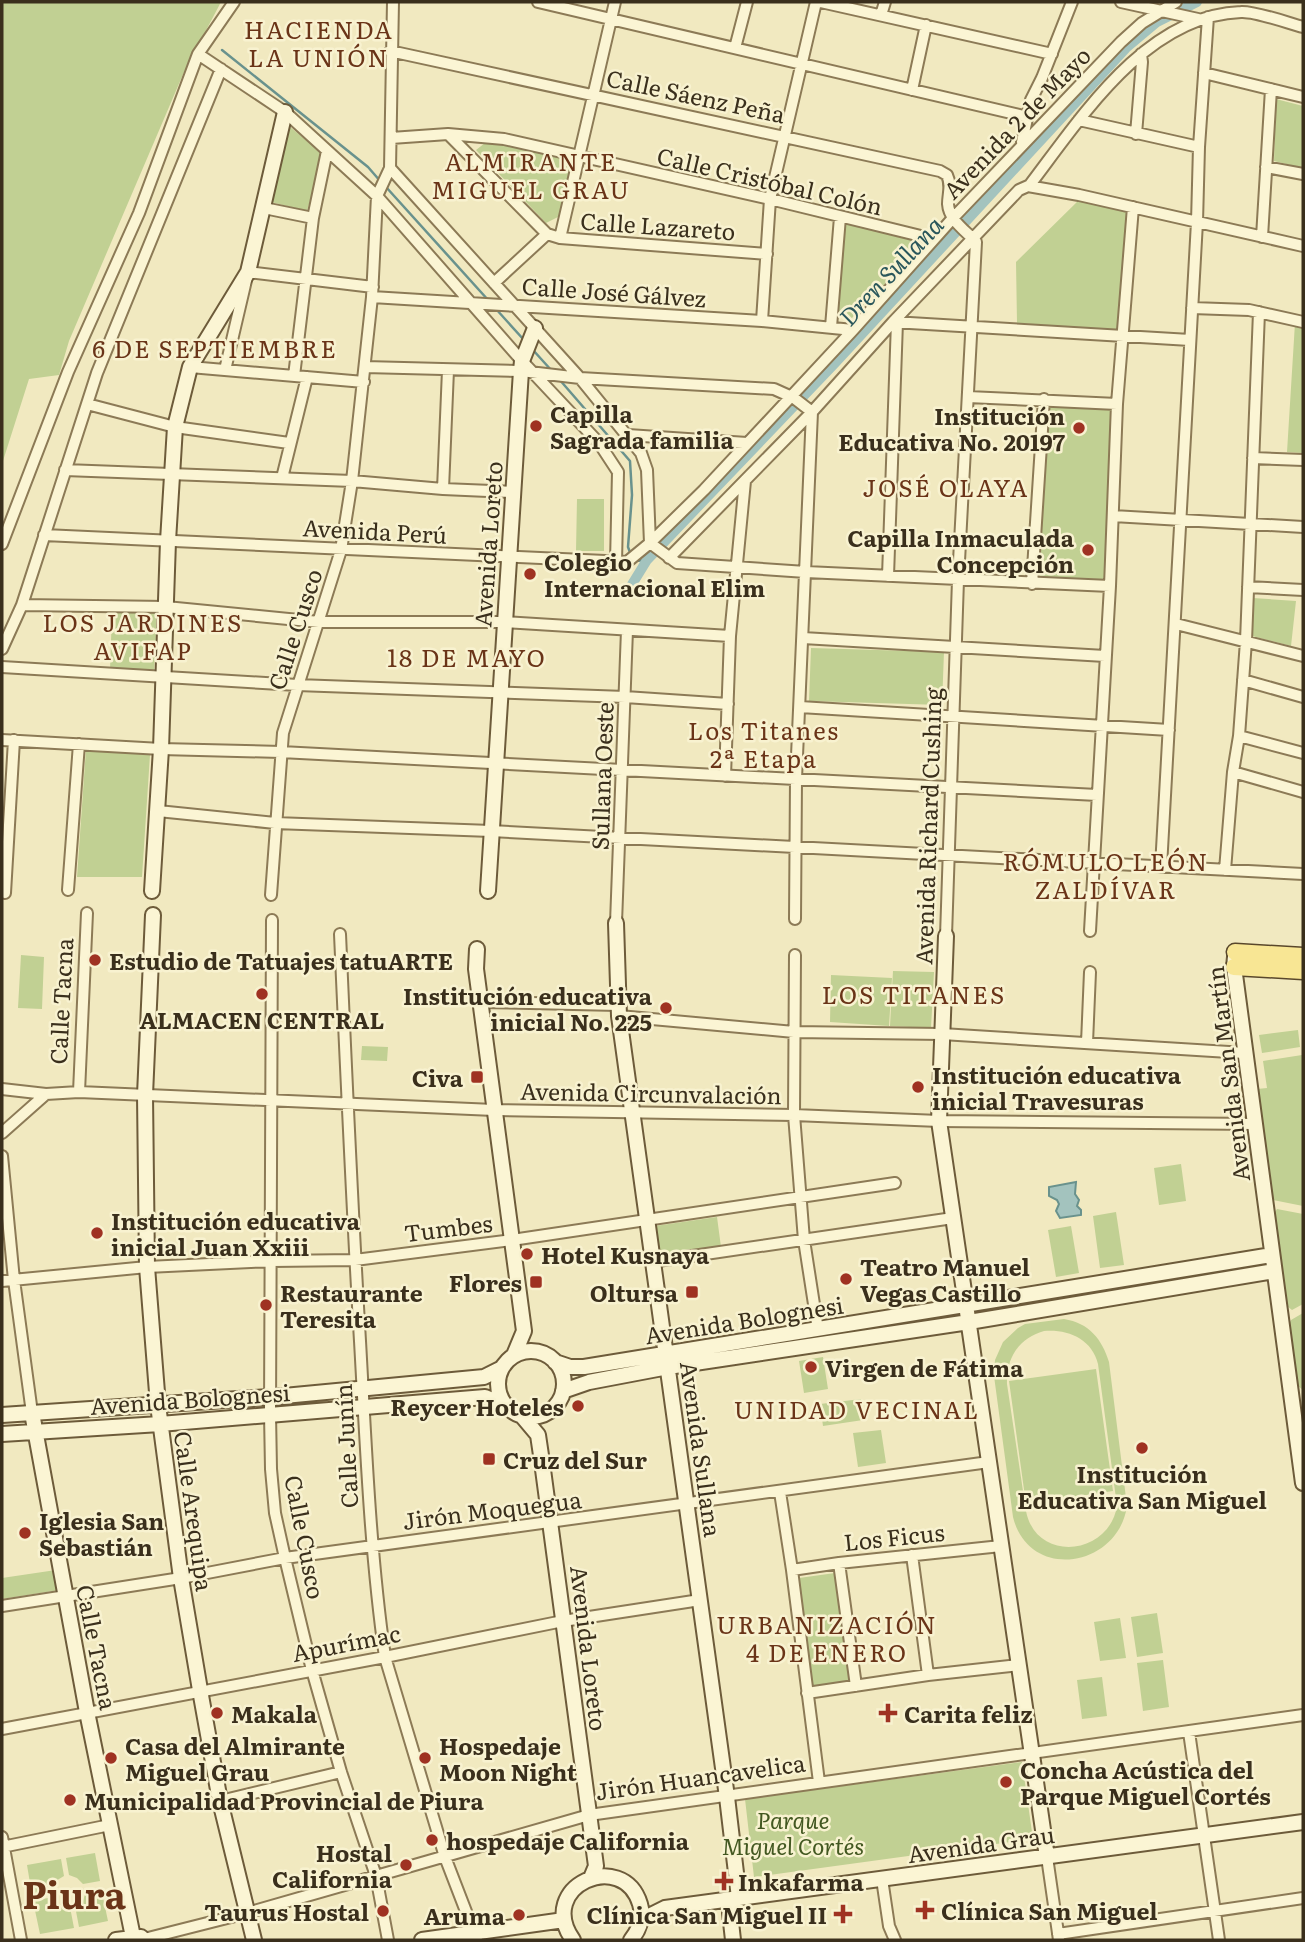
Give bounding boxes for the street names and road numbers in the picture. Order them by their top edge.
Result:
street label: Avenida 2 de Mayo [934,38,1098,206]
street label: Calle Sáenz Peña [604,59,789,131]
street label: Calle Cristóbal Colón [654,138,886,222]
street label: Calle Lazareto [579,203,737,247]
street label: Calle José Gálvez [521,268,707,314]
street label: Avenida Loreto [464,460,510,628]
street label: Avenida Perú [302,509,448,551]
street label: Calle Cusco [258,564,330,694]
street label: Avenida Richard Cushing [905,687,949,965]
street label: Sullana Oeste [581,701,621,851]
street label: Calle Tacna [40,936,80,1065]
street label: Avenida San Martín [1197,964,1257,1184]
street label: Avenida Circunvalación [520,1073,782,1111]
street label: Tumbes [402,1205,494,1249]
street label: Avenida Bolognesi [642,1286,846,1351]
street label: Avenida Sullana [673,1359,731,1540]
street label: Avenida Bolognesi [89,1374,291,1422]
street label: Calle Junín [325,1383,365,1509]
street label: Calle Arequipa [167,1429,223,1594]
street label: Calle Cusco [277,1472,335,1602]
street label: Jirón Moquegua [401,1481,584,1537]
street label: Los Ficus [842,1514,946,1558]
street label: Avenida Loreto [563,1563,617,1733]
street label: Calle Tacna [69,1582,127,1713]
street label: Apurímac [289,1615,403,1669]
street label: Jirón Huancavelica [593,1744,808,1808]
street label: Avenida Grau [905,1816,1057,1870]

